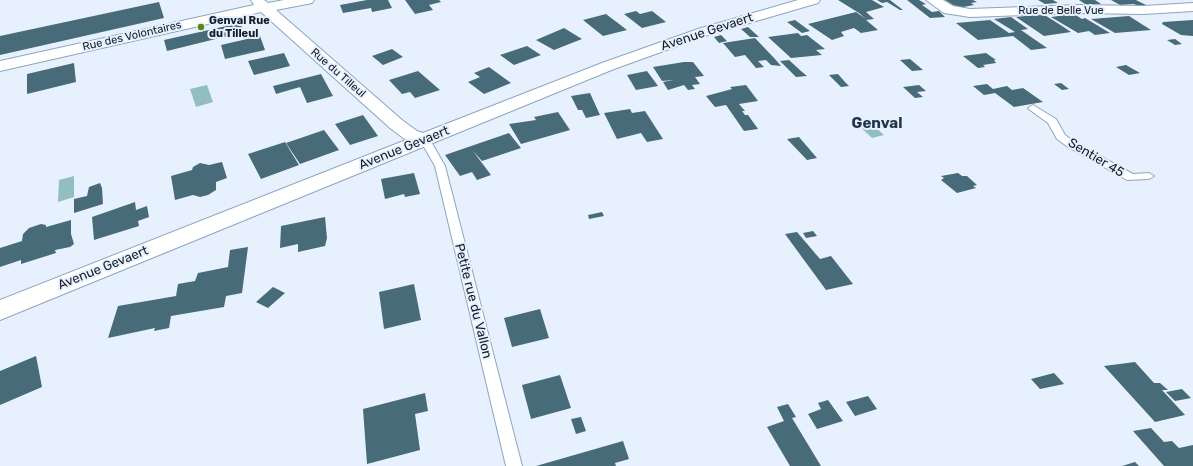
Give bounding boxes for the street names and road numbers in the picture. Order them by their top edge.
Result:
street label: Rue de Belle Vue [1018,4,1104,18]
street label: Avenue Gevaert [659,10,755,54]
street label: Rue des Volontaires [81,18,183,54]
street label: Rue du Tilleul [308,46,368,100]
street label: Avenue Gevaert [357,123,451,173]
street label: Sentier 45 [1065,135,1127,181]
street label: Petite rue du Vallon [451,242,495,360]
street label: Avenue Gevaert [56,243,150,293]

